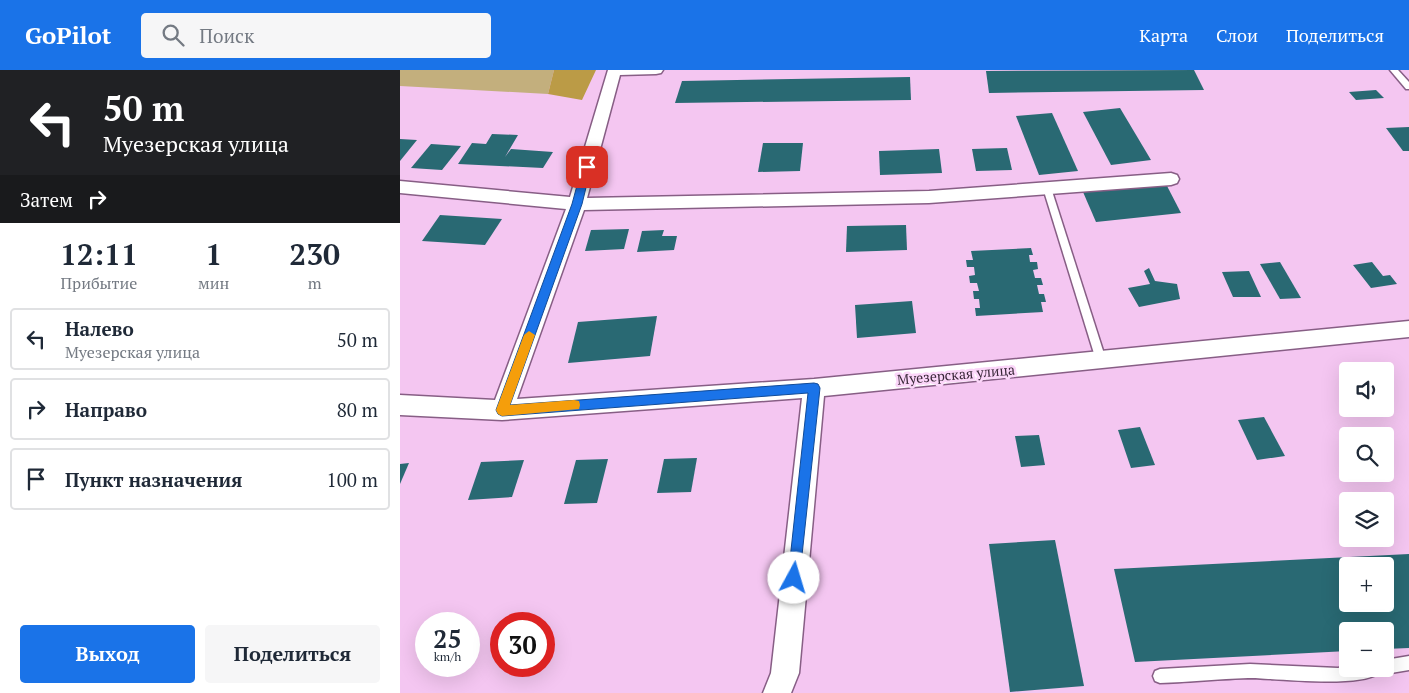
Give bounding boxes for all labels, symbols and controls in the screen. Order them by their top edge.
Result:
search box [141,13,491,58]
text: GoPilot [25,19,111,51]
icon: search [159,21,187,49]
text: Поиск [199,23,254,48]
text: Карта [1139,23,1188,47]
text: Слои [1216,23,1258,47]
text: Поделиться [1286,23,1384,47]
text: 50 m [103,85,184,131]
icon: left [20,90,85,155]
text: Муезерская улица [103,129,289,158]
pin [566,146,608,188]
icon: arrive [573,153,601,181]
icon: right [83,185,111,213]
text: Затем [20,187,73,212]
text: 12:11 [60,234,138,274]
text: 1 [205,234,222,274]
text: 230 [289,234,340,274]
text: Прибытие [61,272,137,294]
text: мин [198,272,229,294]
text: m [308,272,322,294]
text: Налево [65,316,134,341]
icon: left [22,325,50,353]
text: 50 m [337,327,378,352]
text: Муезерская улица [65,341,200,363]
street label: Муезерская улица [896,359,1016,389]
map controls [1339,362,1394,677]
button: sound [1339,362,1394,417]
icon: right [22,395,50,423]
text: Направо [65,397,147,422]
text: 80 m [337,397,378,422]
button: search [1339,427,1394,482]
icon: arrive [22,465,50,493]
text: Пункт назначения [65,467,242,492]
text: 100 m [327,467,378,492]
button: layers [1339,492,1394,547]
position arrow [767,551,819,603]
button: + [1339,557,1394,612]
speed limit sign: 30 [490,612,555,677]
text: 25 [433,622,462,655]
button: − [1339,622,1394,677]
button: Выход [20,625,195,683]
button: Поделиться [205,625,380,683]
text: km/h [434,649,461,664]

